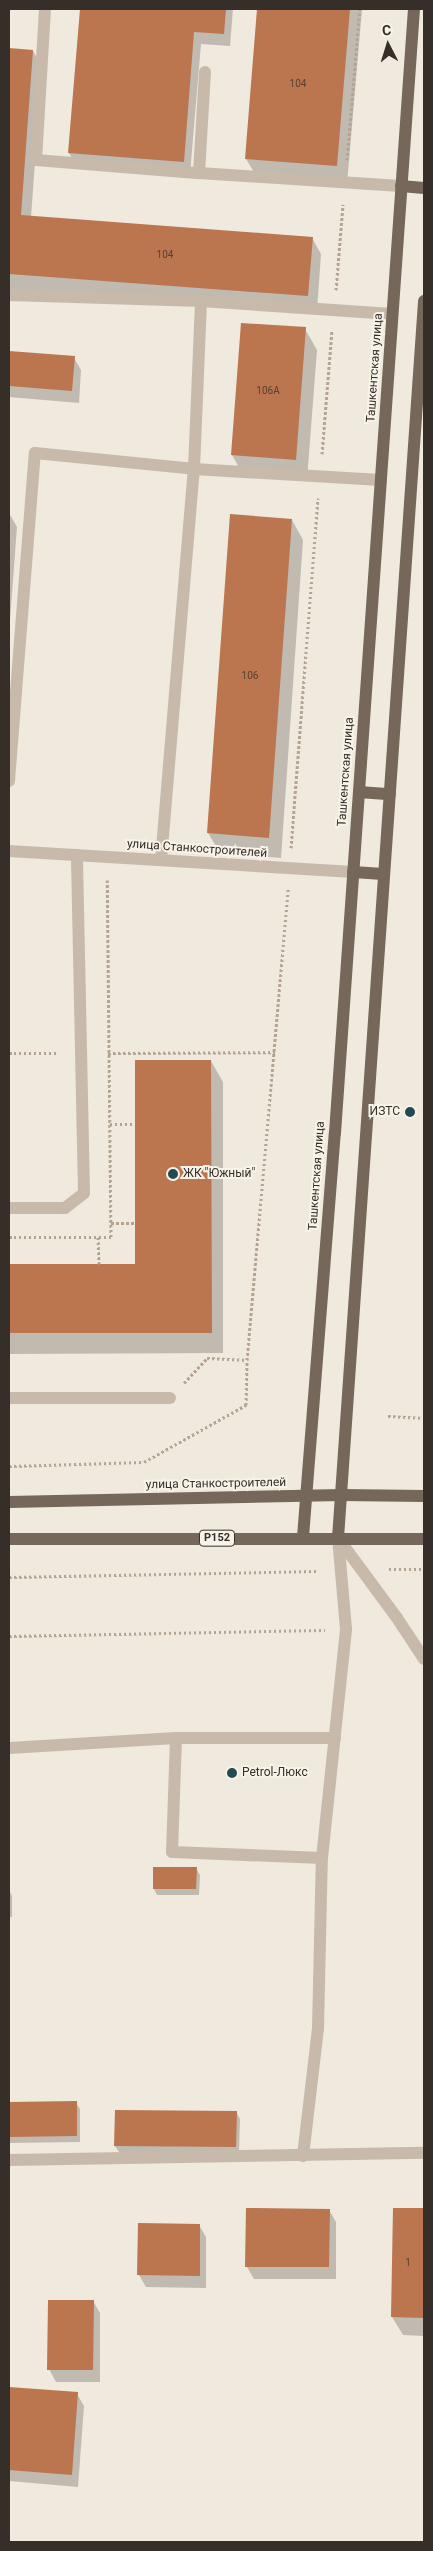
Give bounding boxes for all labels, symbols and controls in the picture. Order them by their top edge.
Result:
north arrow [363,20,413,70]
text: С [381,22,392,38]
house number: 104 [290,78,306,90]
house number: 104 [157,249,173,261]
street label: Ташкентская улица [364,313,386,423]
house number: 106А [256,385,280,397]
house number: 106 [242,670,258,682]
street label: Ташкентская улица [335,717,357,827]
street label: улица Станкостроителей [126,837,268,861]
place label: ИЗТС [370,1105,400,1119]
marker: ИЗТС [404,1106,416,1118]
street label: Ташкентская улица [306,1121,328,1231]
place label: ЖК "Южный" [183,1167,255,1181]
marker: ЖК "Южный" [167,1168,179,1180]
street label: улица Станкостроителей [146,1476,286,1492]
road number: Р152 [198,1530,236,1546]
place label: Petrol-Люкс [242,1766,308,1780]
marker: Petrol-Люкс [226,1767,238,1779]
house number: 1 [405,2257,411,2269]

